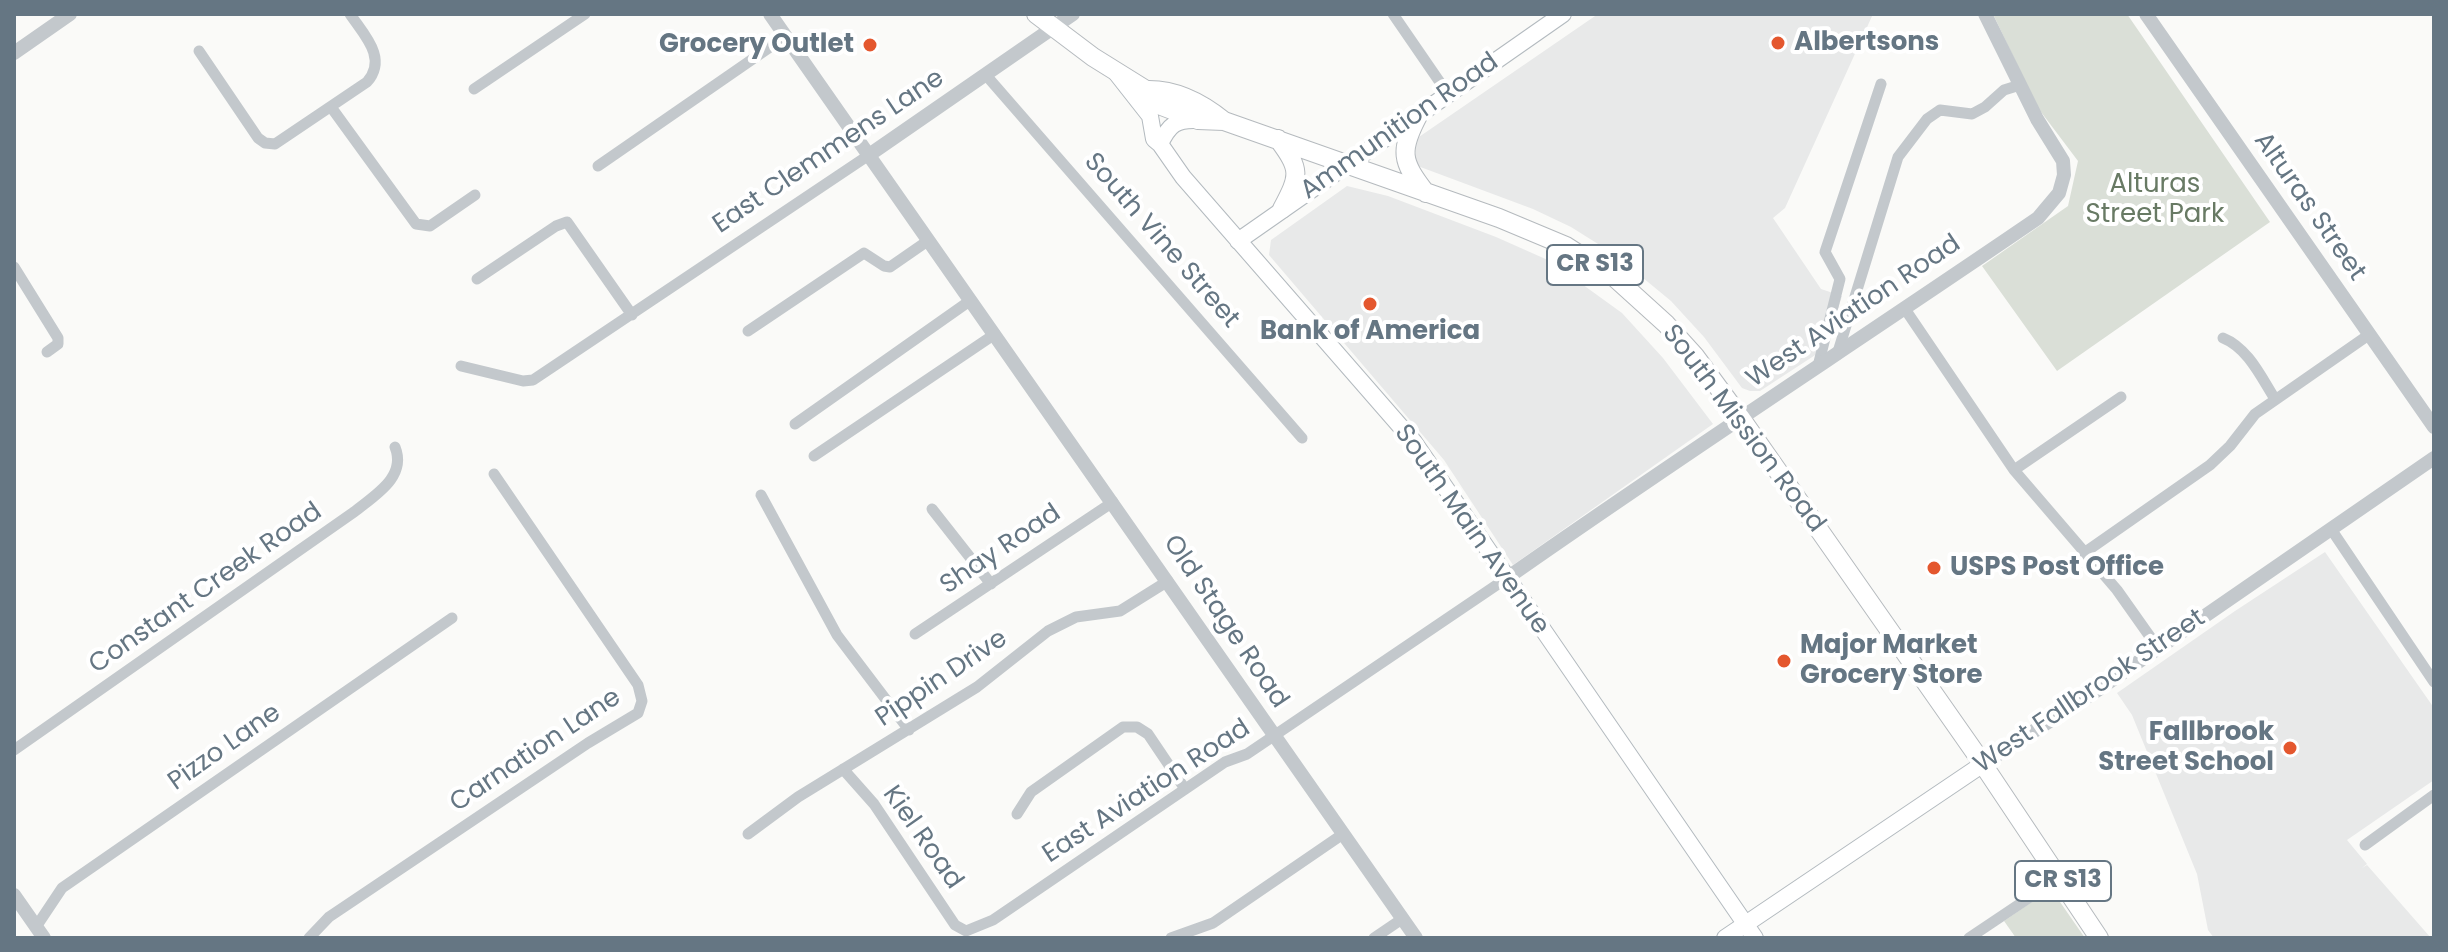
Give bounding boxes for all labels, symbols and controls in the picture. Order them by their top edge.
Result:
place label: Albertsons [1794,27,1939,59]
place label: Grocery Outlet [659,29,854,61]
marker: Albertsons [1769,34,1787,52]
marker: Grocery Outlet [861,36,879,54]
street label: Ammunition Road [1295,47,1505,207]
street label: East Clemmens Lane [708,63,950,241]
street label: Alturas Street [2246,127,2372,287]
street label: South Vine Street [1077,147,1245,335]
park label: Alturas Street Park [2086,169,2224,230]
street label: West Aviation Road [1741,229,1967,395]
road number: CR S13 [1547,245,1643,285]
marker: Bank of America [1361,295,1379,313]
place label: Bank of America [1260,316,1480,348]
street label: South Mission Road [1655,319,1831,539]
street label: South Main Avenue [1387,419,1555,641]
street label: Constant Creek Road [84,497,328,681]
street label: Shay Road [935,498,1067,602]
street label: Old Stage Road [1156,530,1294,714]
place label: USPS Post Office [1950,552,2164,584]
marker: USPS Post Office [1925,559,1943,577]
street label: West Fallbrook Street [1969,603,2211,781]
street label: Pippin Drive [870,624,1014,734]
place label: Major Market Grocery Store [1800,630,1983,692]
marker: Major Market Grocery Store [1775,652,1793,670]
street label: Carnation Lane [445,682,627,820]
street label: Pizzo Lane [163,698,287,798]
street label: East Aviation Road [1038,713,1256,871]
place label: Fallbrook Street School [2098,717,2274,778]
marker: Fallbrook Street School [2281,739,2299,757]
street label: Kiel Road [875,780,969,896]
road number: CR S13 [2015,861,2111,901]

